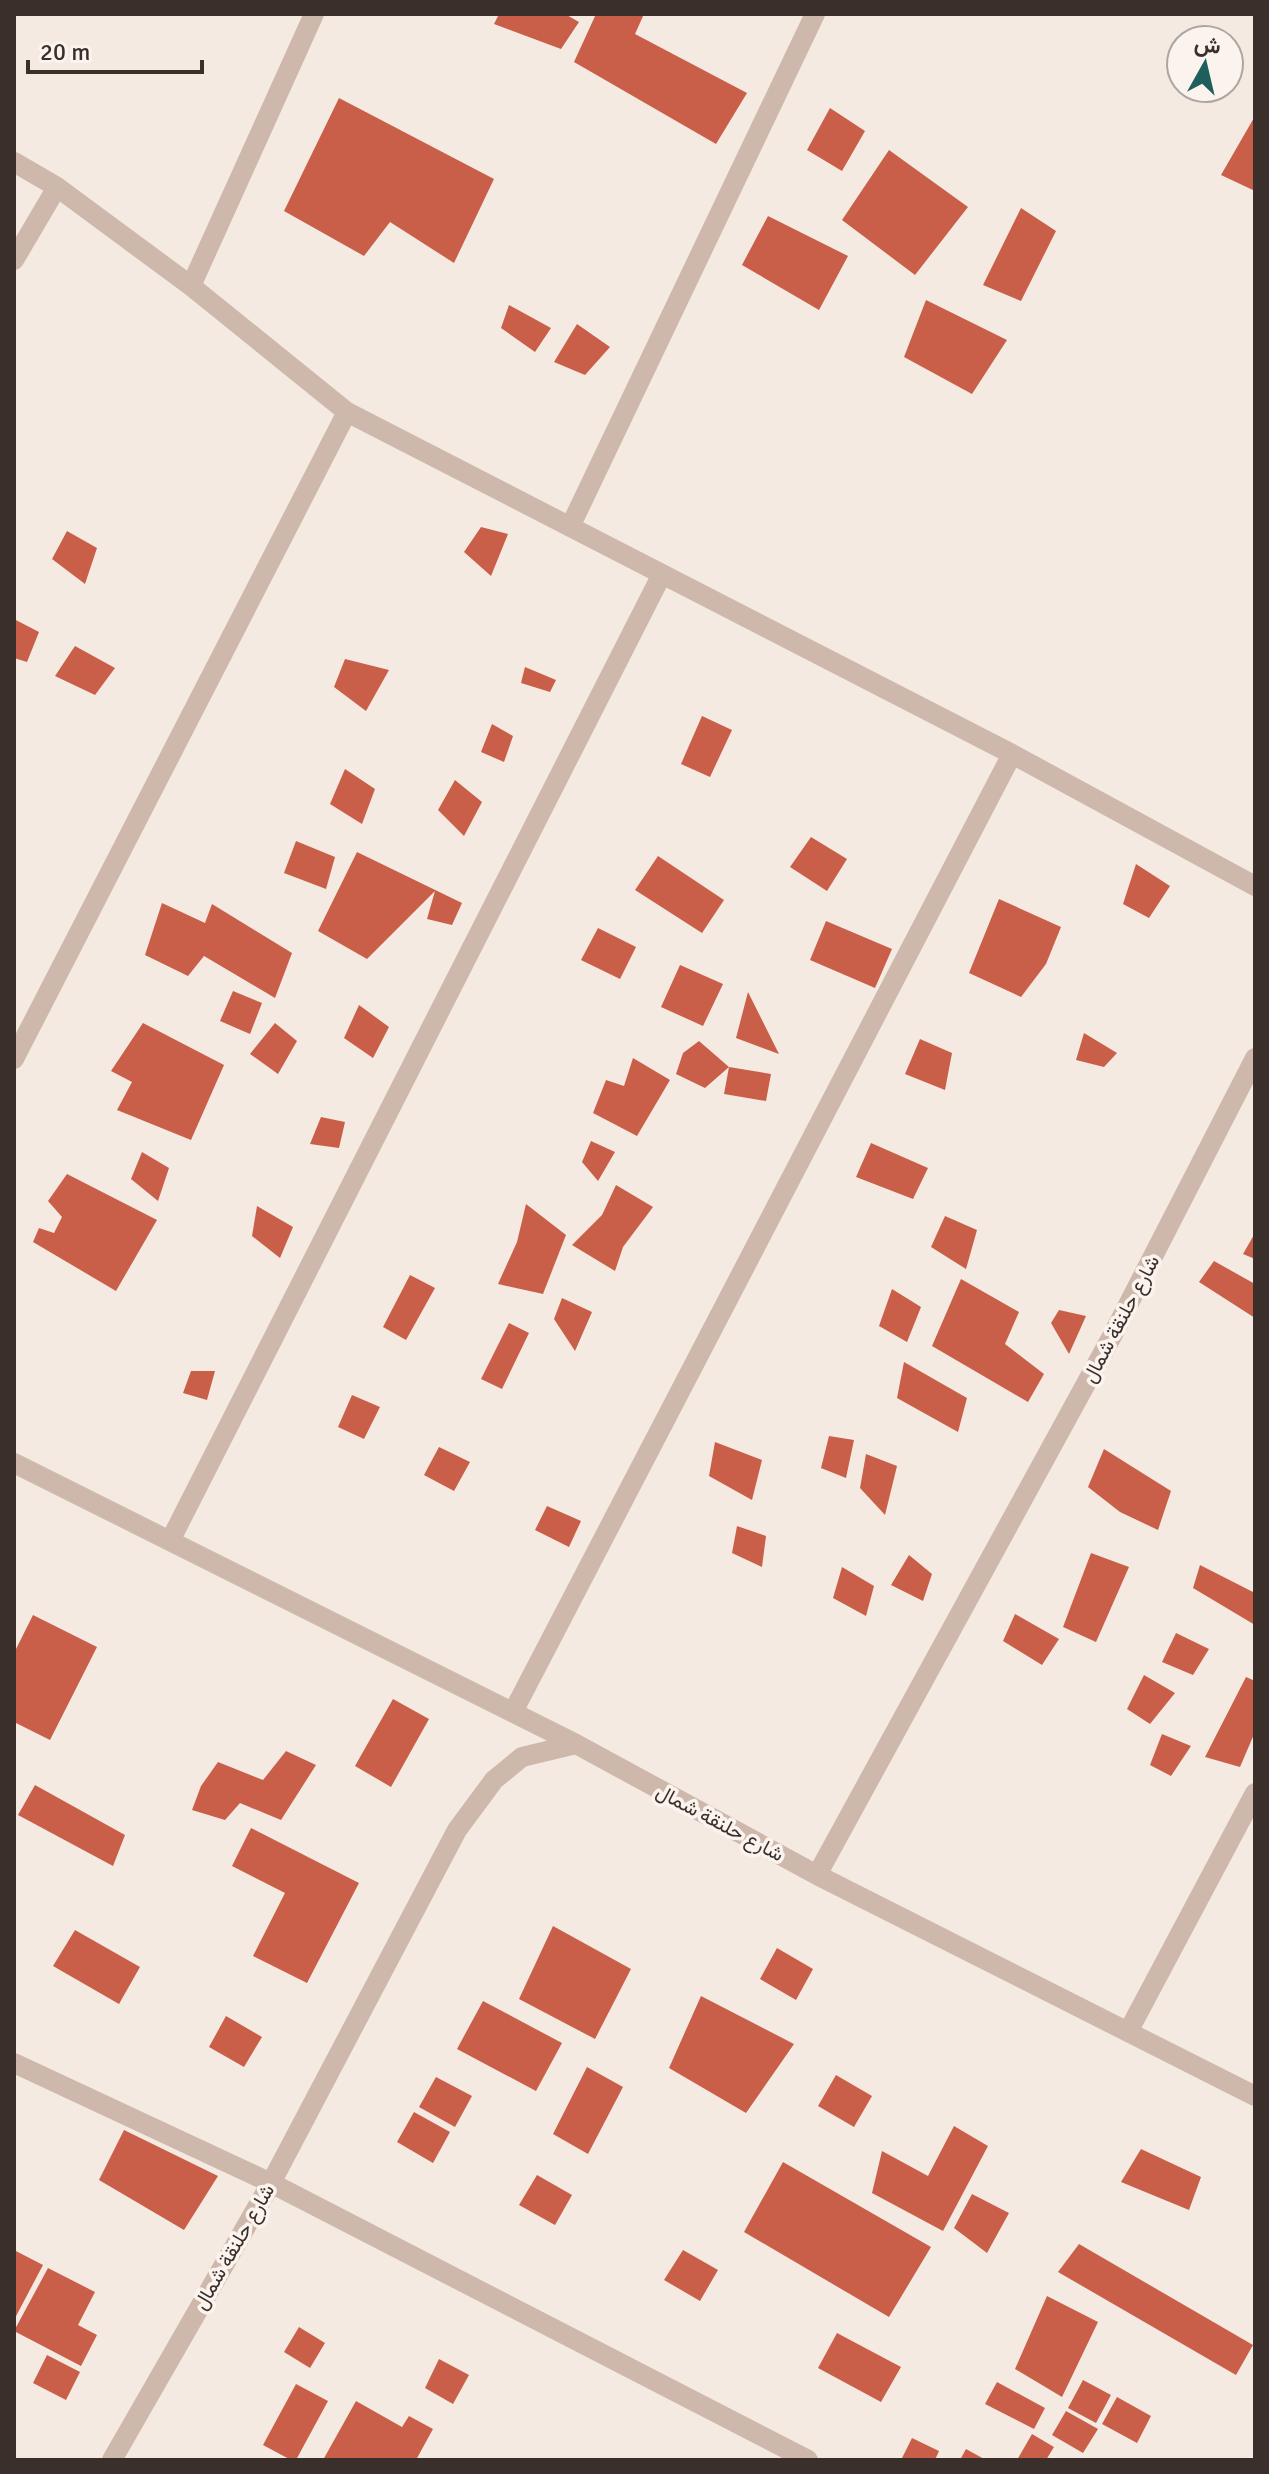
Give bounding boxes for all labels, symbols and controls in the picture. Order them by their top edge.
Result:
scale bar [28,24,202,74]
north arrow [1165,24,1245,104]
text: ش [1193,29,1223,60]
text: 20 m [40,37,90,67]
street label: شارع حلنقة شمال [1077,1251,1166,1388]
street label: شارع حلنقة شمال [651,1779,788,1868]
street label: شارع حلنقة شمال [188,2180,281,2315]

